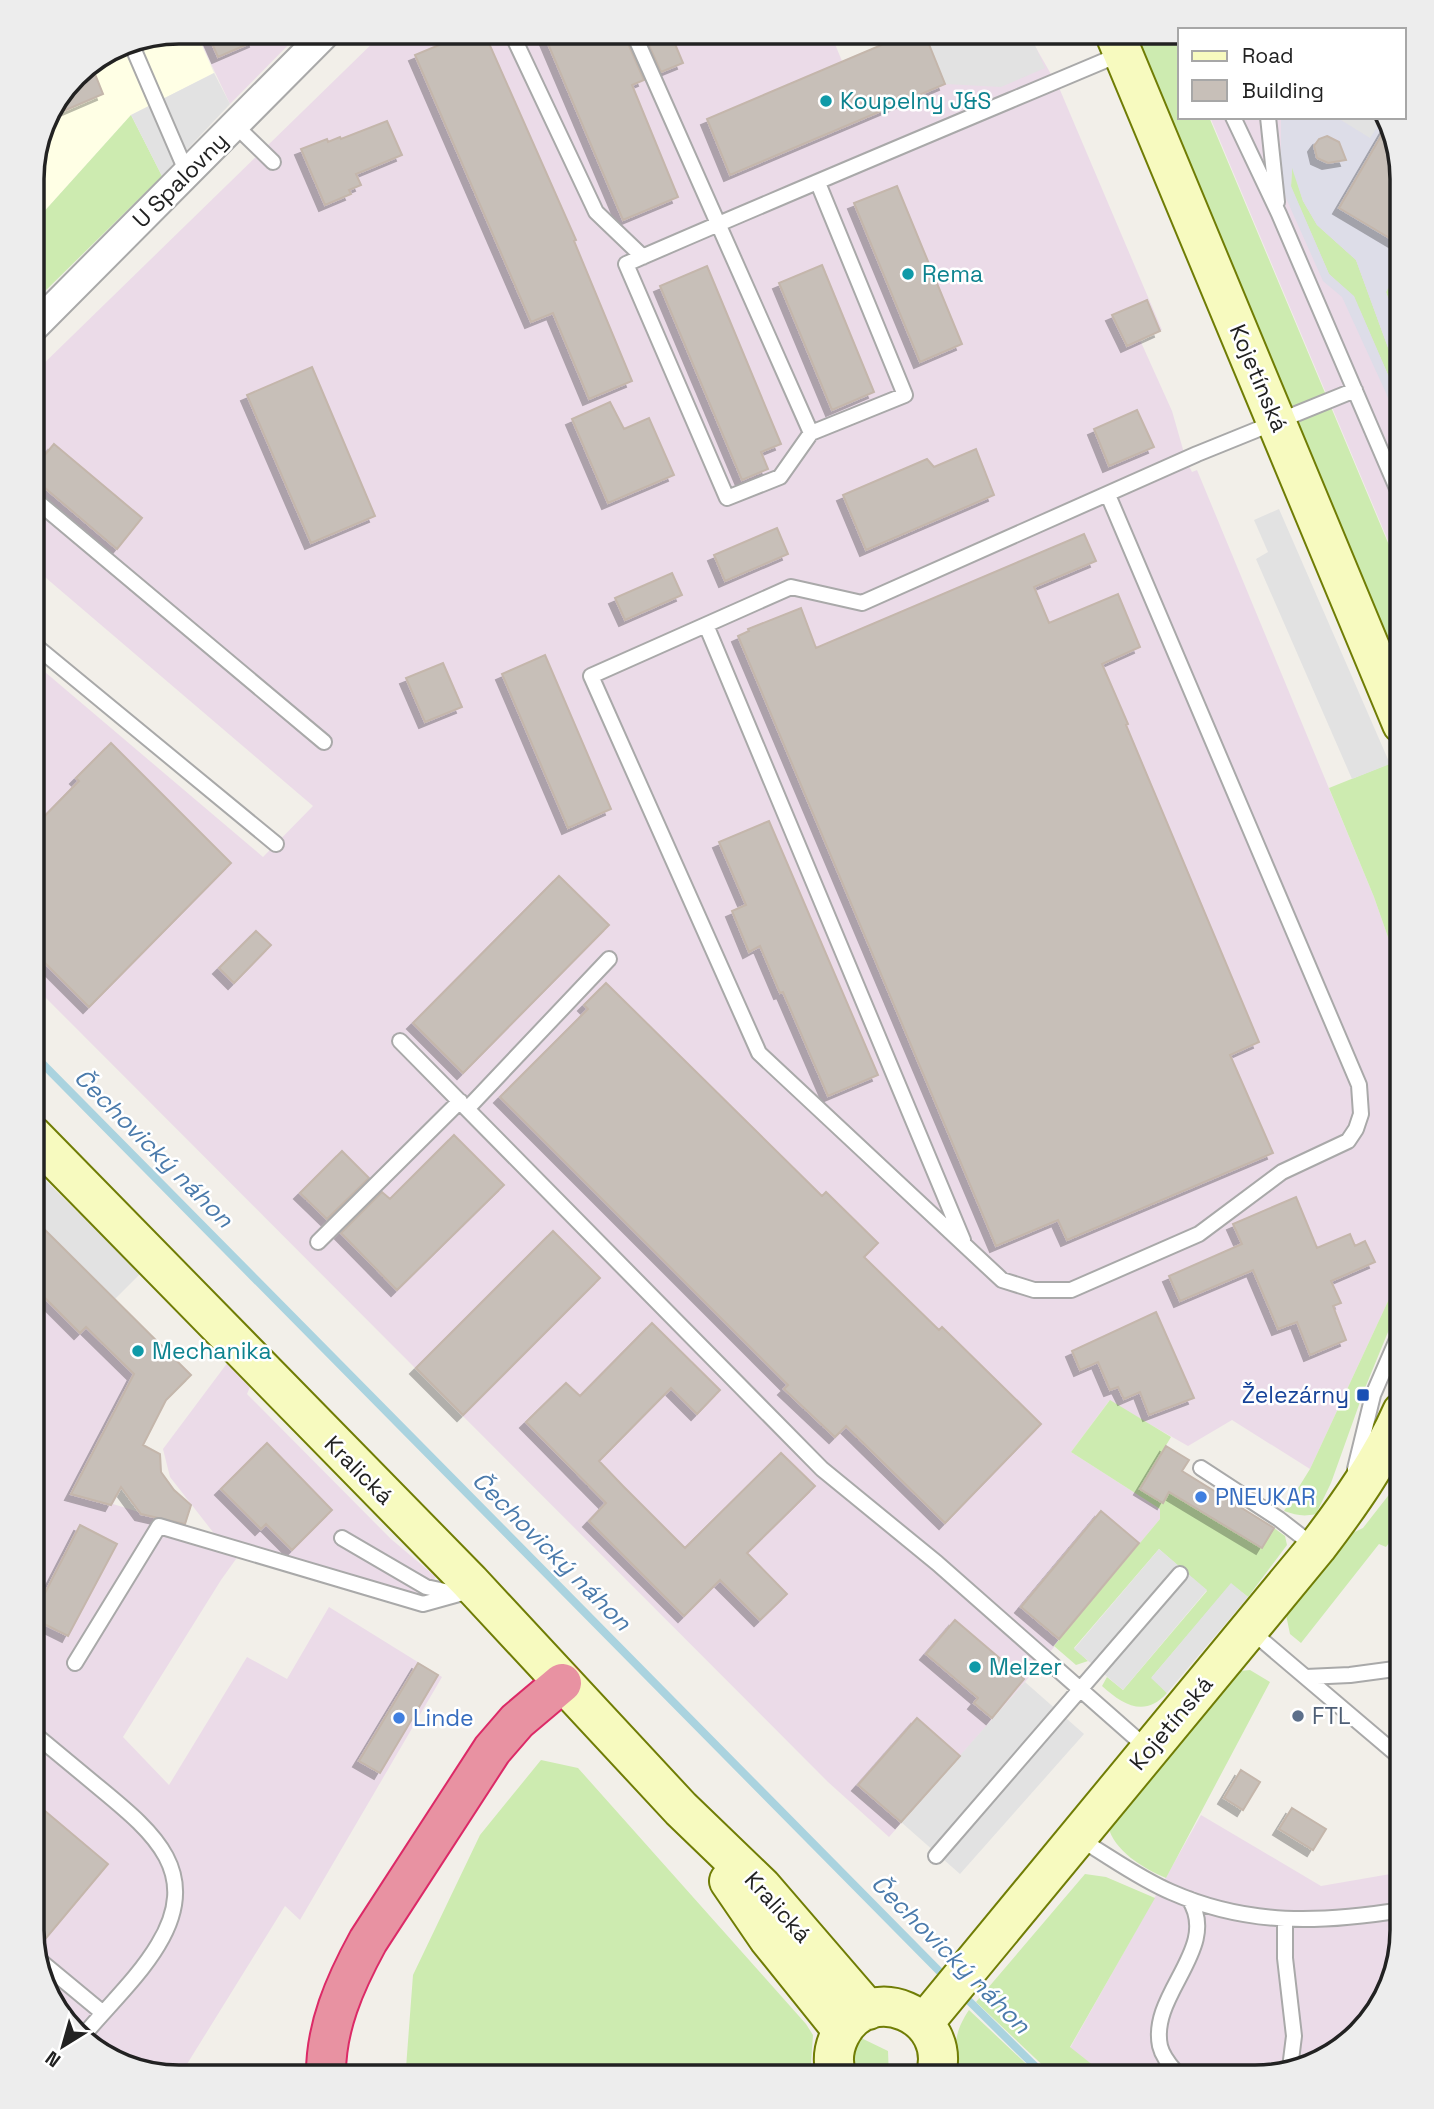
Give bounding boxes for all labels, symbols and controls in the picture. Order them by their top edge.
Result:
legend [1178,28,1406,119]
text: Road [1242,42,1294,69]
text: Building [1242,77,1324,104]
place label: Koupelny J&S [840,86,991,116]
marker: Koupelny J&S [818,93,834,109]
street label: U Spalovny [126,126,234,234]
place label: Rema [922,259,983,289]
marker: Rema [900,266,916,282]
street label: Kojetínská [1223,319,1295,437]
water label: Čechovický náhon [68,1062,241,1235]
place label: Mechanika [152,1336,272,1366]
marker: Mechanika [130,1343,146,1359]
place label: Železárny [1242,1380,1349,1410]
marker: Železárny [1355,1387,1371,1403]
street label: Kralická [318,1429,400,1511]
water label: Čechovický náhon [466,1465,639,1638]
place label: PNEUKAR [1215,1482,1315,1512]
marker: PNEUKAR [1193,1489,1209,1505]
place label: Melzer [989,1652,1062,1682]
marker: Melzer [967,1659,983,1675]
street label: Kojetínská [1123,1670,1219,1776]
place label: FTL [1312,1701,1351,1731]
place label: Linde [413,1703,474,1733]
marker: FTL [1290,1708,1306,1724]
marker: Linde [391,1710,407,1726]
street label: Kralická [738,1865,818,1949]
water label: Čechovický náhon [865,1868,1038,2041]
north arrow [28,2011,98,2081]
text: N [40,2045,66,2073]

